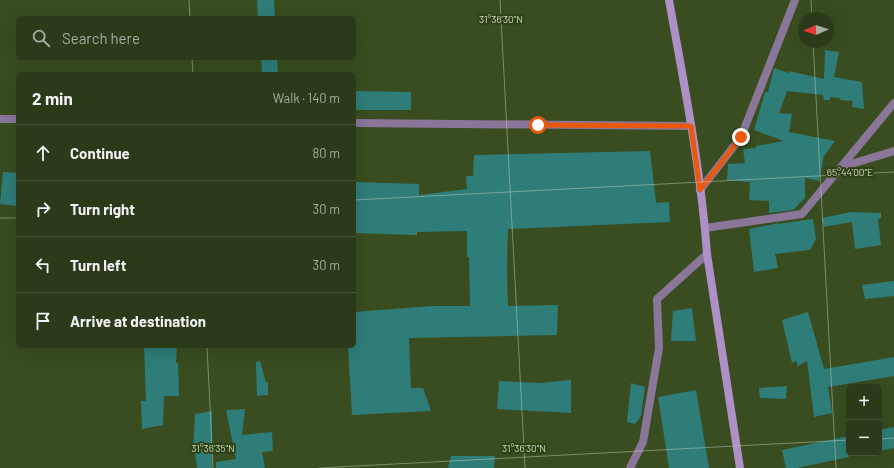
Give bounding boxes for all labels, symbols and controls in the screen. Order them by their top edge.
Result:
north arrow [798,12,834,48]
text: 31°36'30"N [479,13,523,25]
search box [16,16,356,60]
icon: search [30,27,52,49]
text: Search here [62,29,140,47]
text: 2 min [32,88,73,108]
text: Walk · 140 m [273,90,340,106]
route start [529,116,547,134]
route end [732,128,750,146]
icon: ahead [32,142,54,164]
text: Continue [70,144,130,162]
text: 80 m [313,145,340,161]
text: 65°44'00"E [827,166,873,178]
icon: right [32,198,54,220]
text: Turn right [70,200,135,218]
text: 30 m [313,201,340,217]
icon: left [32,254,54,276]
text: Turn left [70,256,126,274]
text: 30 m [313,257,340,273]
icon: arrive [32,310,54,332]
text: Arrive at destination [70,312,206,330]
map controls [846,384,882,456]
button: + [846,384,882,420]
button: − [846,420,882,456]
text: 31°36'35"N [191,442,235,454]
text: 31°36'30"N [502,442,546,454]

